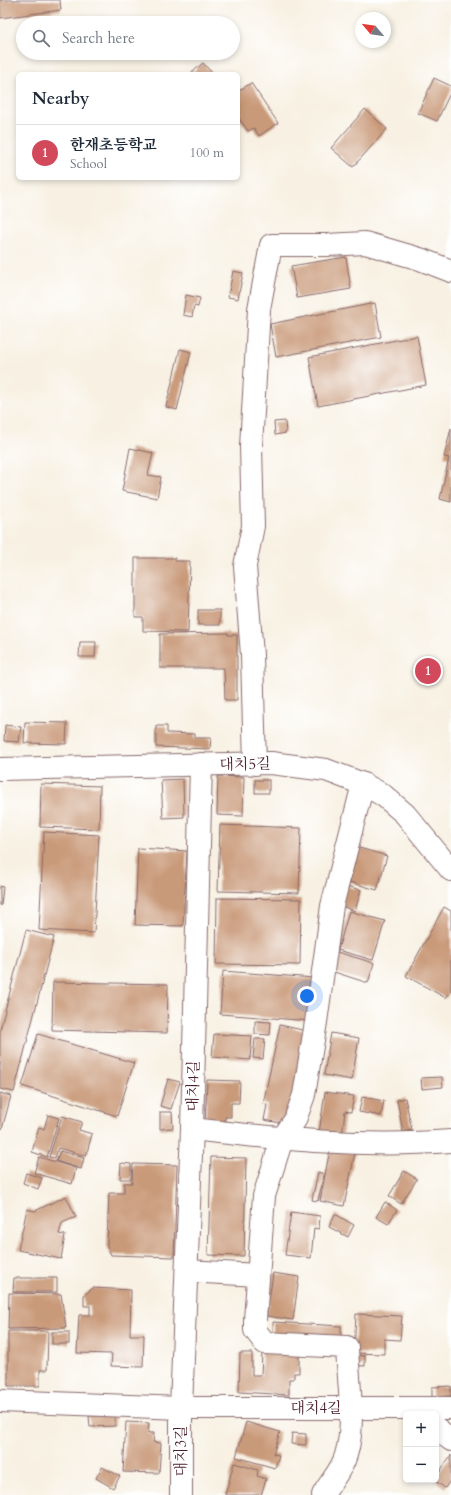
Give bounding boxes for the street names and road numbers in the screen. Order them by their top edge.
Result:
street label: 대치5길 [219,754,271,774]
street label: 대치4길 [183,1060,203,1112]
street label: 대치4길 [290,1398,342,1418]
street label: 대치3길 [171,1425,191,1477]

